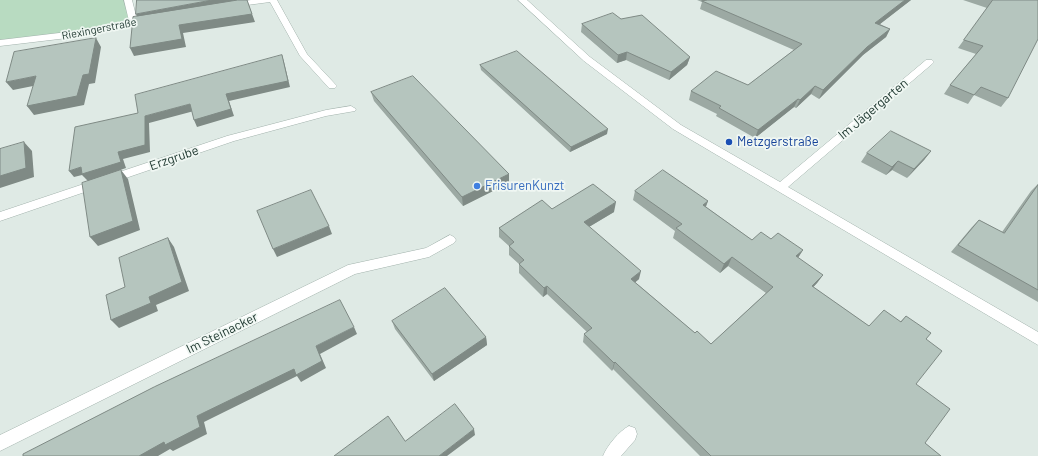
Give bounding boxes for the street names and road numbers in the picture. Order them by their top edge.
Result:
street label: Riexingerstraße [61,15,137,43]
street label: Im Jägergarten [835,75,911,143]
street label: Erzgrube [147,142,201,174]
street label: Im Steinacker [184,309,260,357]

